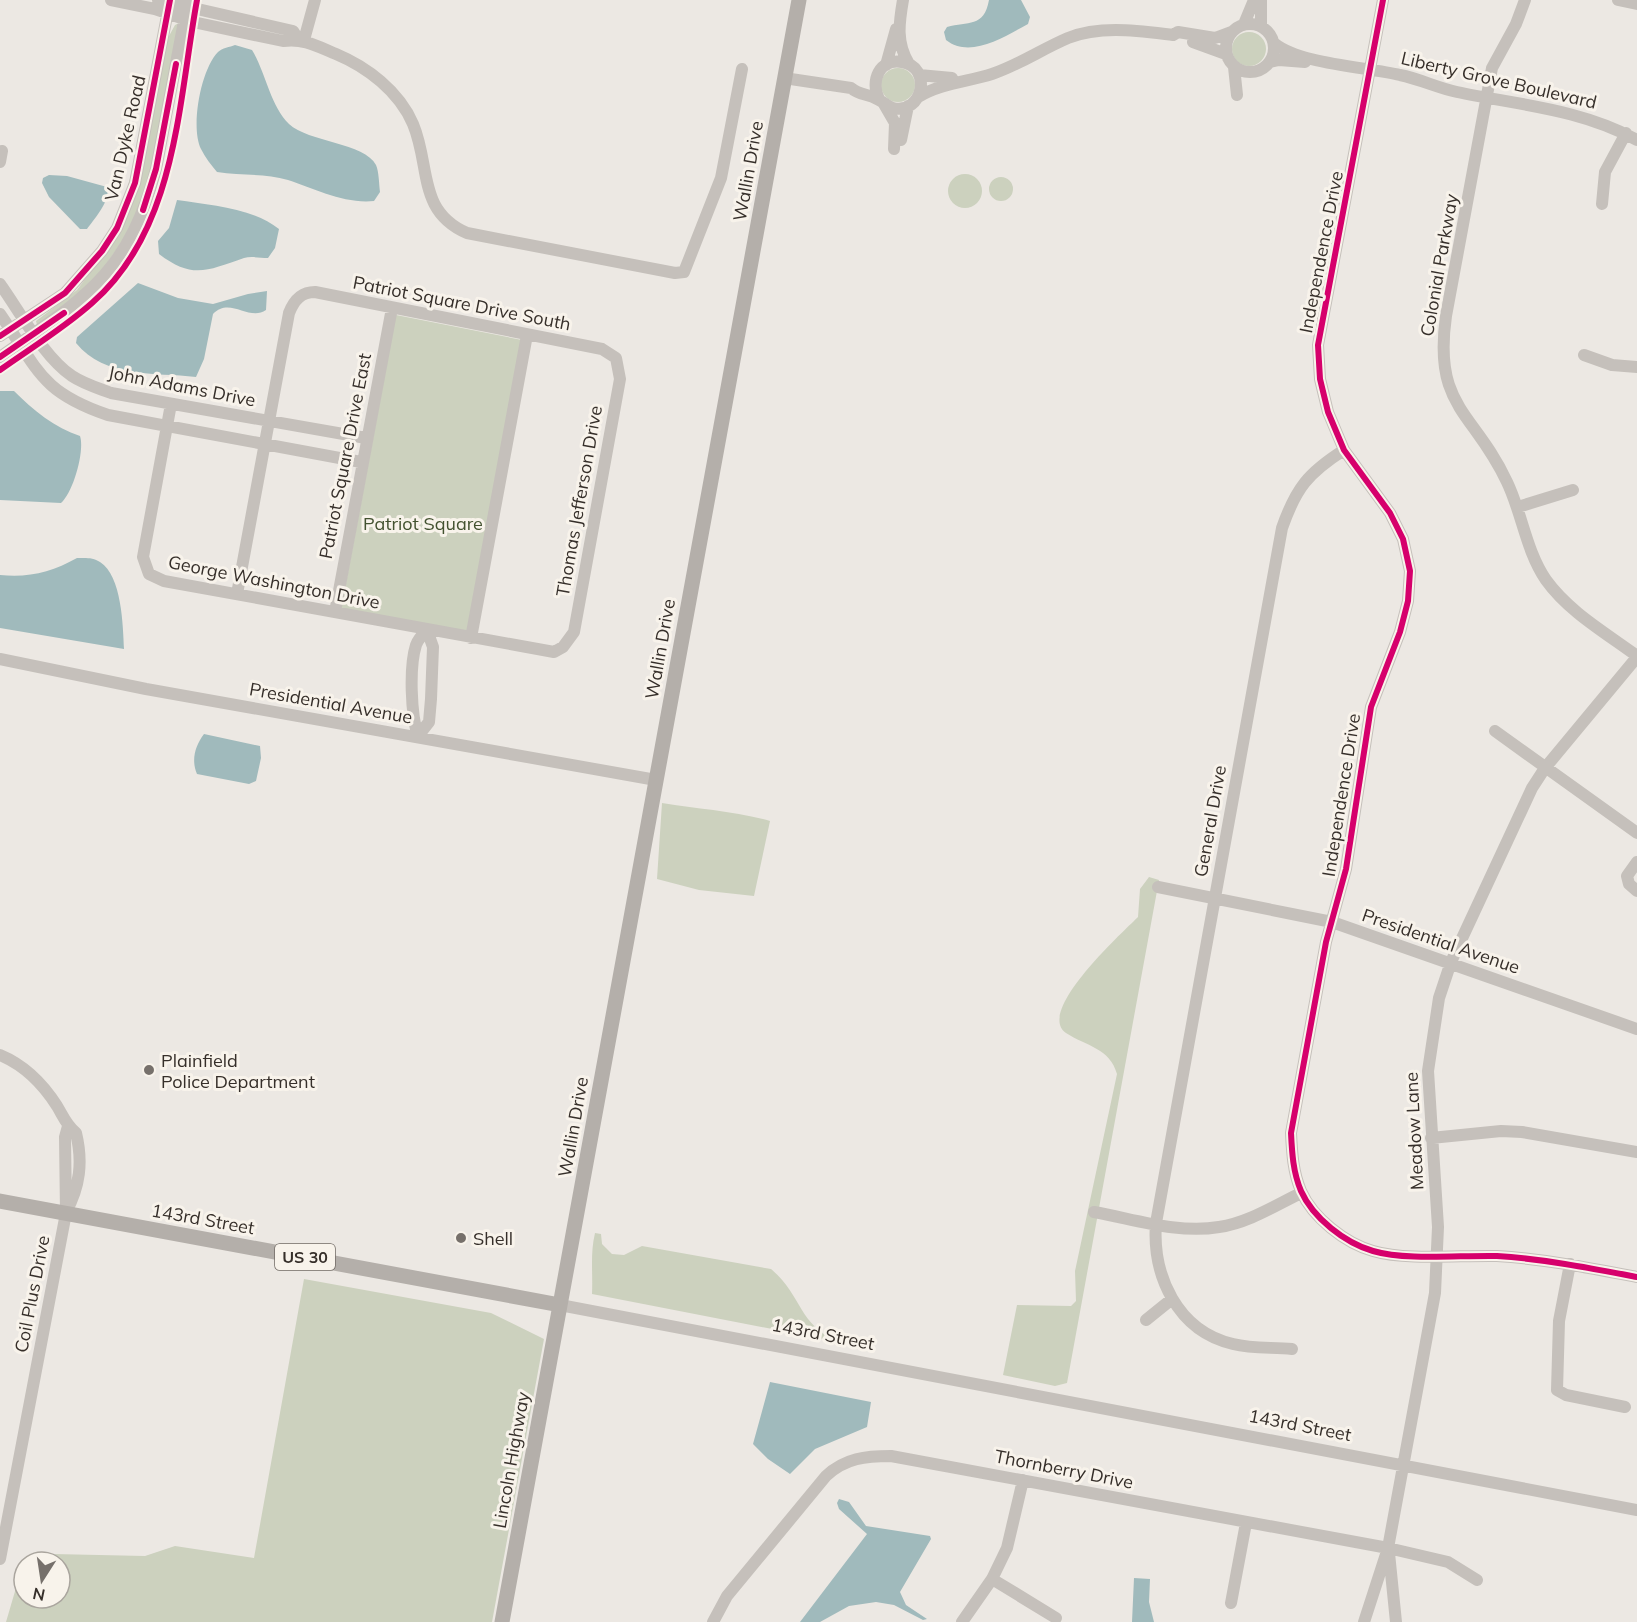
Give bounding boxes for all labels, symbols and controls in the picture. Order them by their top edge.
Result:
street label: Liberty Grove Boulevard [1399,46,1599,114]
street label: Van Dyke Road [99,73,151,203]
street label: Wallin Drive [728,119,768,223]
street label: Independence Drive [1294,169,1348,335]
street label: Colonial Parkway [1415,191,1463,338]
street label: Patriot Square Drive South [351,271,573,335]
street label: Patriot Square Drive East [314,351,376,561]
street label: John Adams Drive [106,360,258,412]
street label: Thomas Jefferson Drive [551,404,607,598]
park label: Patriot Square [363,512,483,535]
street label: George Washington Drive [166,550,382,614]
street label: Wallin Drive [640,597,680,701]
street label: Presidential Avenue [248,677,414,729]
street label: Independence Drive [1317,712,1365,878]
street label: General Drive [1189,763,1231,879]
street label: Presidential Avenue [1359,903,1523,979]
place label: Plainfield Police Department [161,1049,315,1093]
marker: Plainfield Police Department [142,1063,156,1077]
street label: Meadow Lane [1399,1071,1429,1191]
street label: Wallin Drive [553,1075,593,1179]
street label: 143rd Street [150,1199,256,1239]
place label: Shell [473,1227,513,1250]
marker: Shell [454,1231,468,1245]
street label: Coil Plus Drive [9,1234,55,1354]
road number: US 30 [275,1244,335,1270]
street label: 143rd Street [770,1313,876,1355]
street label: Lincoln Highway [488,1389,534,1530]
street label: 143rd Street [1247,1404,1353,1446]
street label: Thornberry Drive [993,1444,1135,1494]
north arrow [12,1550,72,1610]
text: N [31,1584,47,1606]

